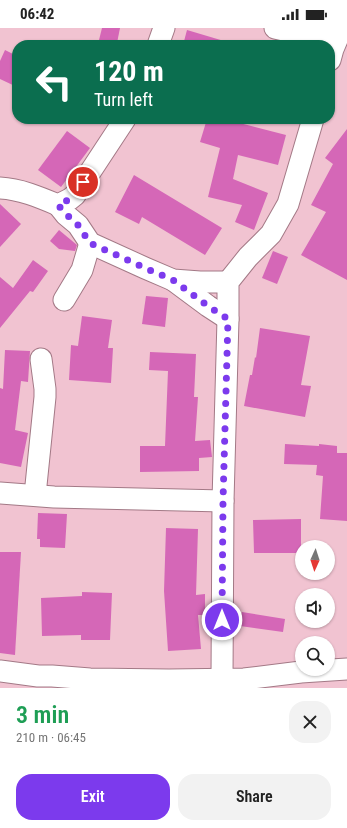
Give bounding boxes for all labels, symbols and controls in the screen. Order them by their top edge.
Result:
text: 06:42 [20,5,54,23]
text: 120 m [94,55,164,88]
icon: left [28,56,80,108]
text: Turn left [94,89,153,110]
pin [66,165,100,199]
icon: arrive [72,171,94,193]
north arrow [295,540,335,580]
map controls [295,540,335,676]
button: sound [295,588,335,628]
position arrow [201,599,243,641]
button: search [295,636,335,676]
text: 3 min [16,701,69,729]
button: close [289,701,331,743]
text: 210 m · 06:45 [16,730,86,745]
button: Exit [16,774,170,820]
button: Share [178,774,331,820]

